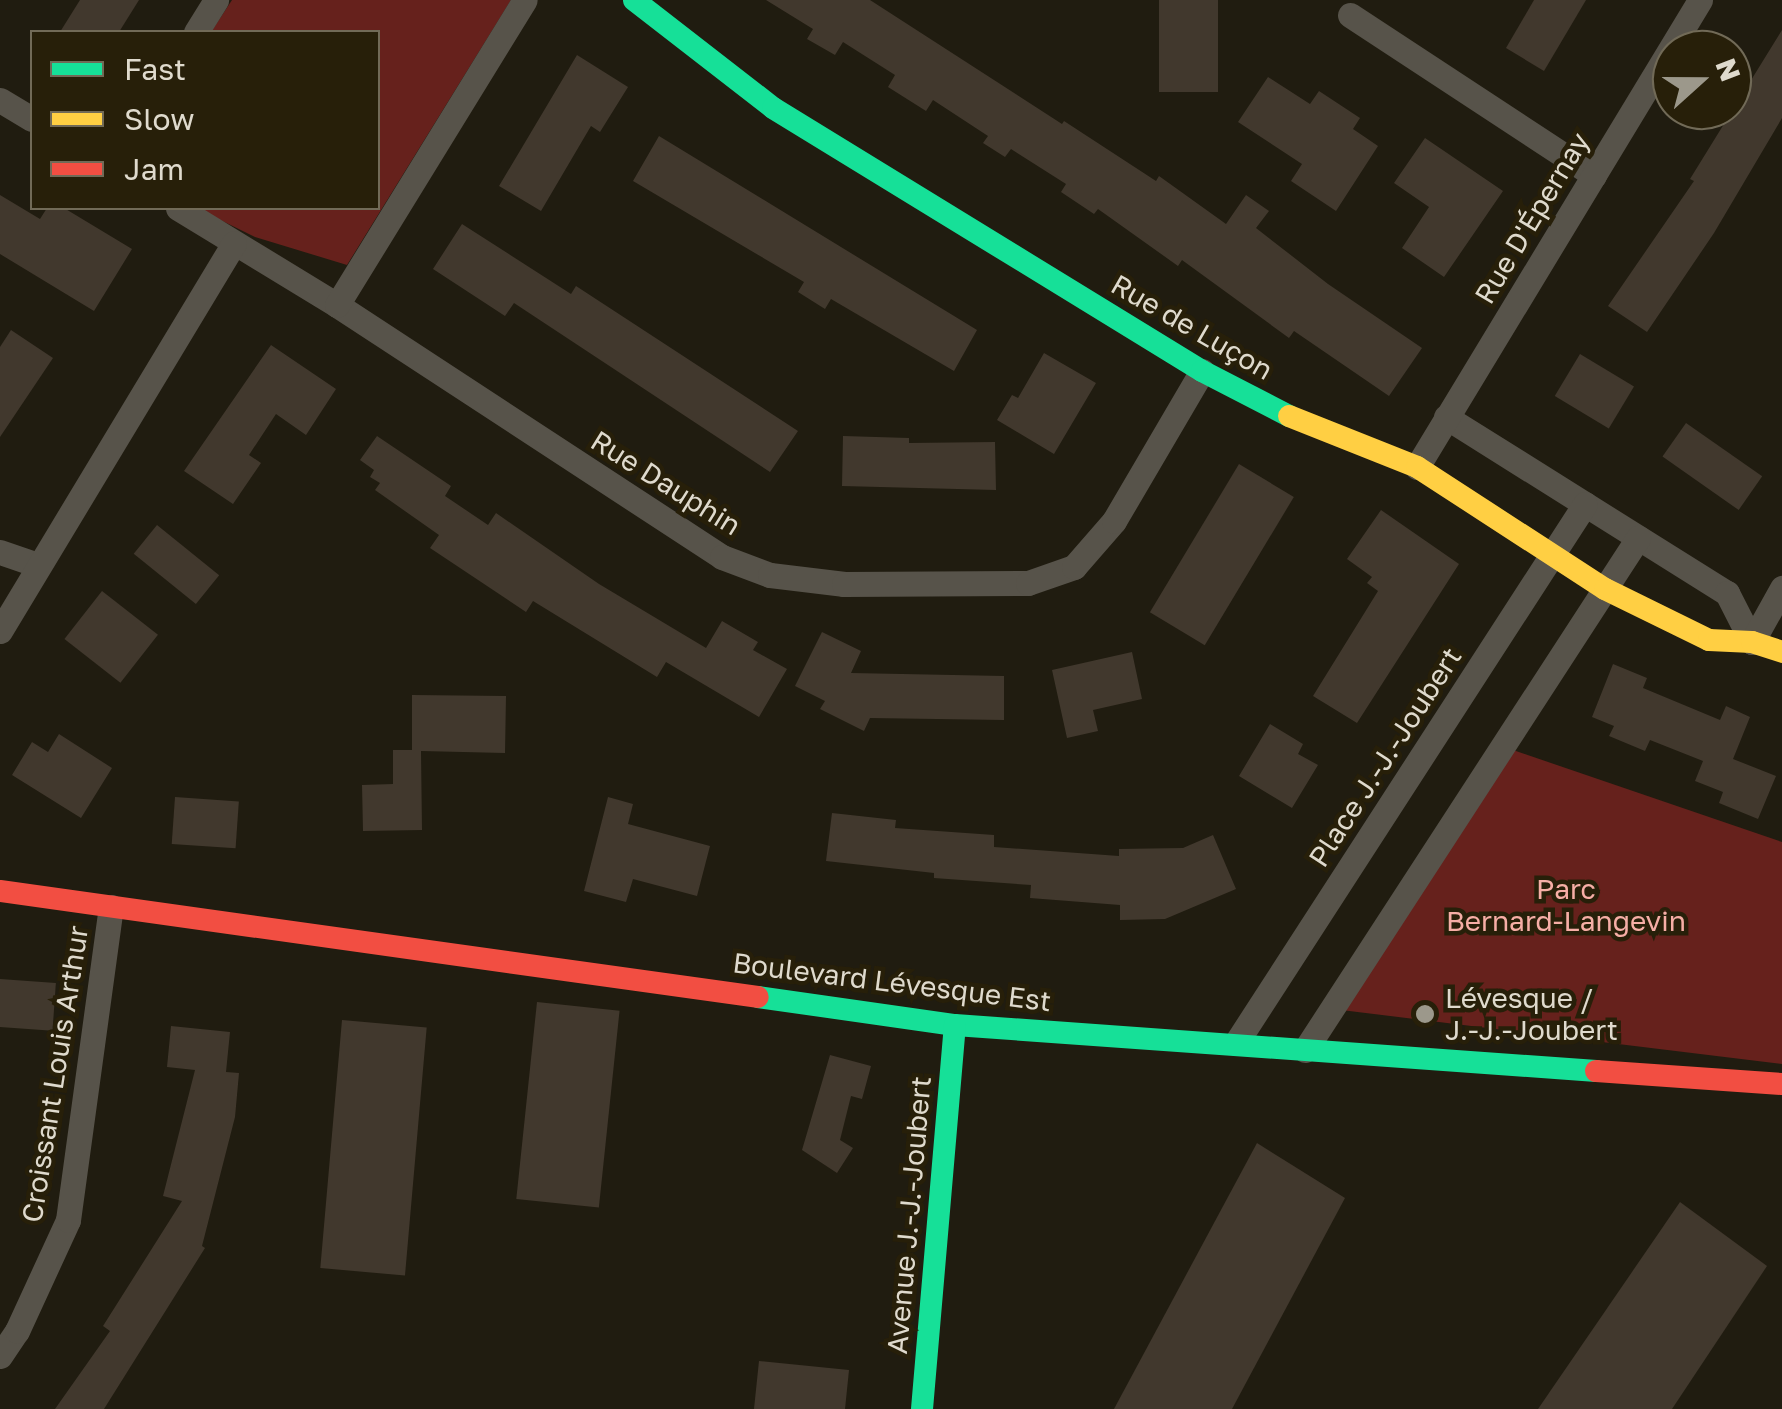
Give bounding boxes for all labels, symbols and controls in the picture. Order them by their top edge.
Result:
legend [30,30,380,210]
north arrow [1652,30,1752,130]
text: Fast [124,51,186,87]
text: N [1709,54,1748,86]
text: Slow [124,101,195,137]
street label: Rue D'Épernay [1468,126,1596,310]
text: Jam [124,151,184,187]
street label: Rue de Luçon [1105,267,1279,387]
street label: Rue Dauphin [585,424,747,542]
street label: Place J.-J.-Joubert [1302,641,1468,873]
park label: Parc Bernard-Langevin [1446,872,1686,938]
street label: Croissant Louis Arthur [15,923,95,1225]
street label: Boulevard Lévesque Est [731,946,1053,1018]
place label: Lévesque / J.-J.-Joubert [1445,981,1618,1047]
marker: Lévesque / J.-J.-Joubert [1414,1003,1436,1025]
street label: Avenue J.-J.-Joubert [880,1075,938,1355]

